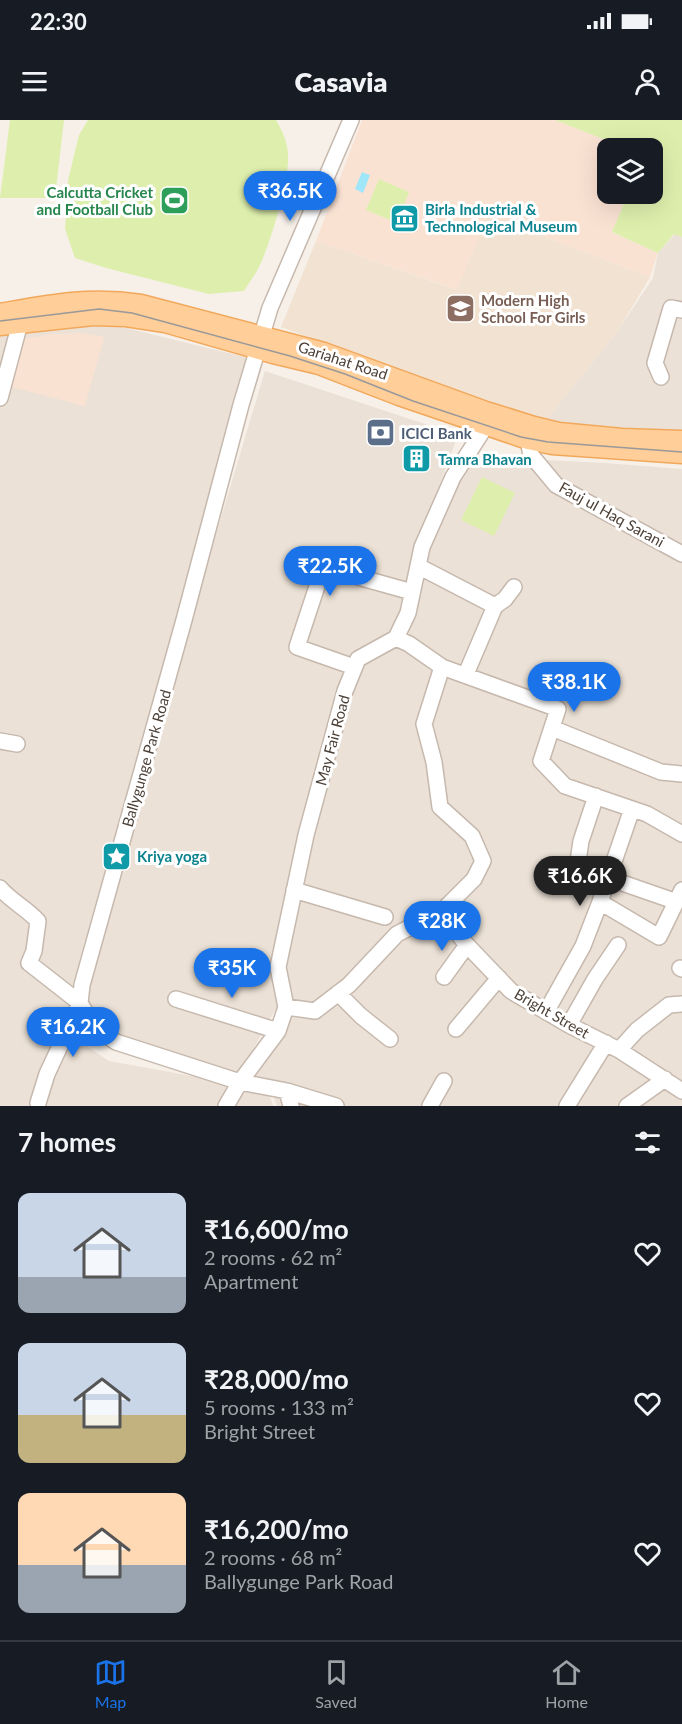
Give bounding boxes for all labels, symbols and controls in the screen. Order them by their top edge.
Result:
text: 22:30 [30,8,87,35]
icon: menu [18,65,51,98]
text: Casavia [294,65,388,98]
icon: person [631,65,664,98]
map controls [597,138,663,204]
button: layers [597,138,663,204]
pin: ₹36.5K [241,171,339,222]
text: ₹36.5K [258,178,322,202]
place label: Calcutta Cricket and Football Club [36,183,153,218]
sports icon: Calcutta Cricket and Football Club [158,185,190,217]
place label: Birla Industrial & Technological Museum [425,200,577,235]
museum icon: Birla Industrial & Technological Museum [388,202,420,234]
place label: Modern High School For Girls [481,291,586,326]
school or university icon: Modern High School For Girls [444,293,476,325]
street label: Gariahat Road [296,337,390,383]
bank icon: ICICI Bank [364,417,396,449]
place label: ICICI Bank [401,424,473,442]
building icon: Tamra Bhavan [401,443,433,475]
place label: Tamra Bhavan [438,450,532,468]
street label: Fauj ul Haq Sarani [556,478,668,550]
pin: ₹22.5K [281,546,379,597]
text: ₹22.5K [298,553,362,577]
pin: ₹38.1K [525,662,623,713]
text: ₹38.1K [542,669,606,693]
street label: Ballygunge Park Road [118,687,174,829]
street label: May Fair Road [311,693,353,787]
place icon: Kriya yoga [100,840,132,872]
place label: Kriya yoga [137,847,207,865]
pin: ₹16.6K [531,856,629,907]
text: ₹16.6K [548,863,612,887]
pin: ₹28K [406,901,478,952]
text: ₹28K [418,908,466,932]
pin: ₹35K [196,948,268,999]
text: ₹35K [208,955,256,979]
street label: Bright Street [511,984,593,1042]
pin: ₹16.2K [24,1007,122,1058]
text: ₹16.2K [41,1014,105,1038]
text: 7 homes [18,1126,116,1158]
icon: filters [631,1126,664,1159]
text: ₹16,600/mo [204,1213,349,1245]
icon: home [66,1217,138,1289]
icon: heart [631,1237,664,1270]
text: 2 rooms · 62 m² [204,1245,342,1269]
text: Apartment [204,1269,298,1293]
text: ₹28,000/mo [204,1363,349,1395]
icon: home [66,1367,138,1439]
icon: heart [631,1387,664,1420]
text: 5 rooms · 133 m² [204,1395,354,1419]
text: Bright Street [204,1419,315,1443]
text: ₹16,200/mo [204,1513,349,1545]
icon: home [66,1517,138,1589]
icon: heart [631,1537,664,1570]
text: 2 rooms · 68 m² [204,1545,342,1569]
text: Ballygunge Park Road [204,1569,393,1593]
tab: Map [94,1656,127,1711]
tab: Saved [315,1656,357,1711]
tab: Home [545,1656,588,1711]

